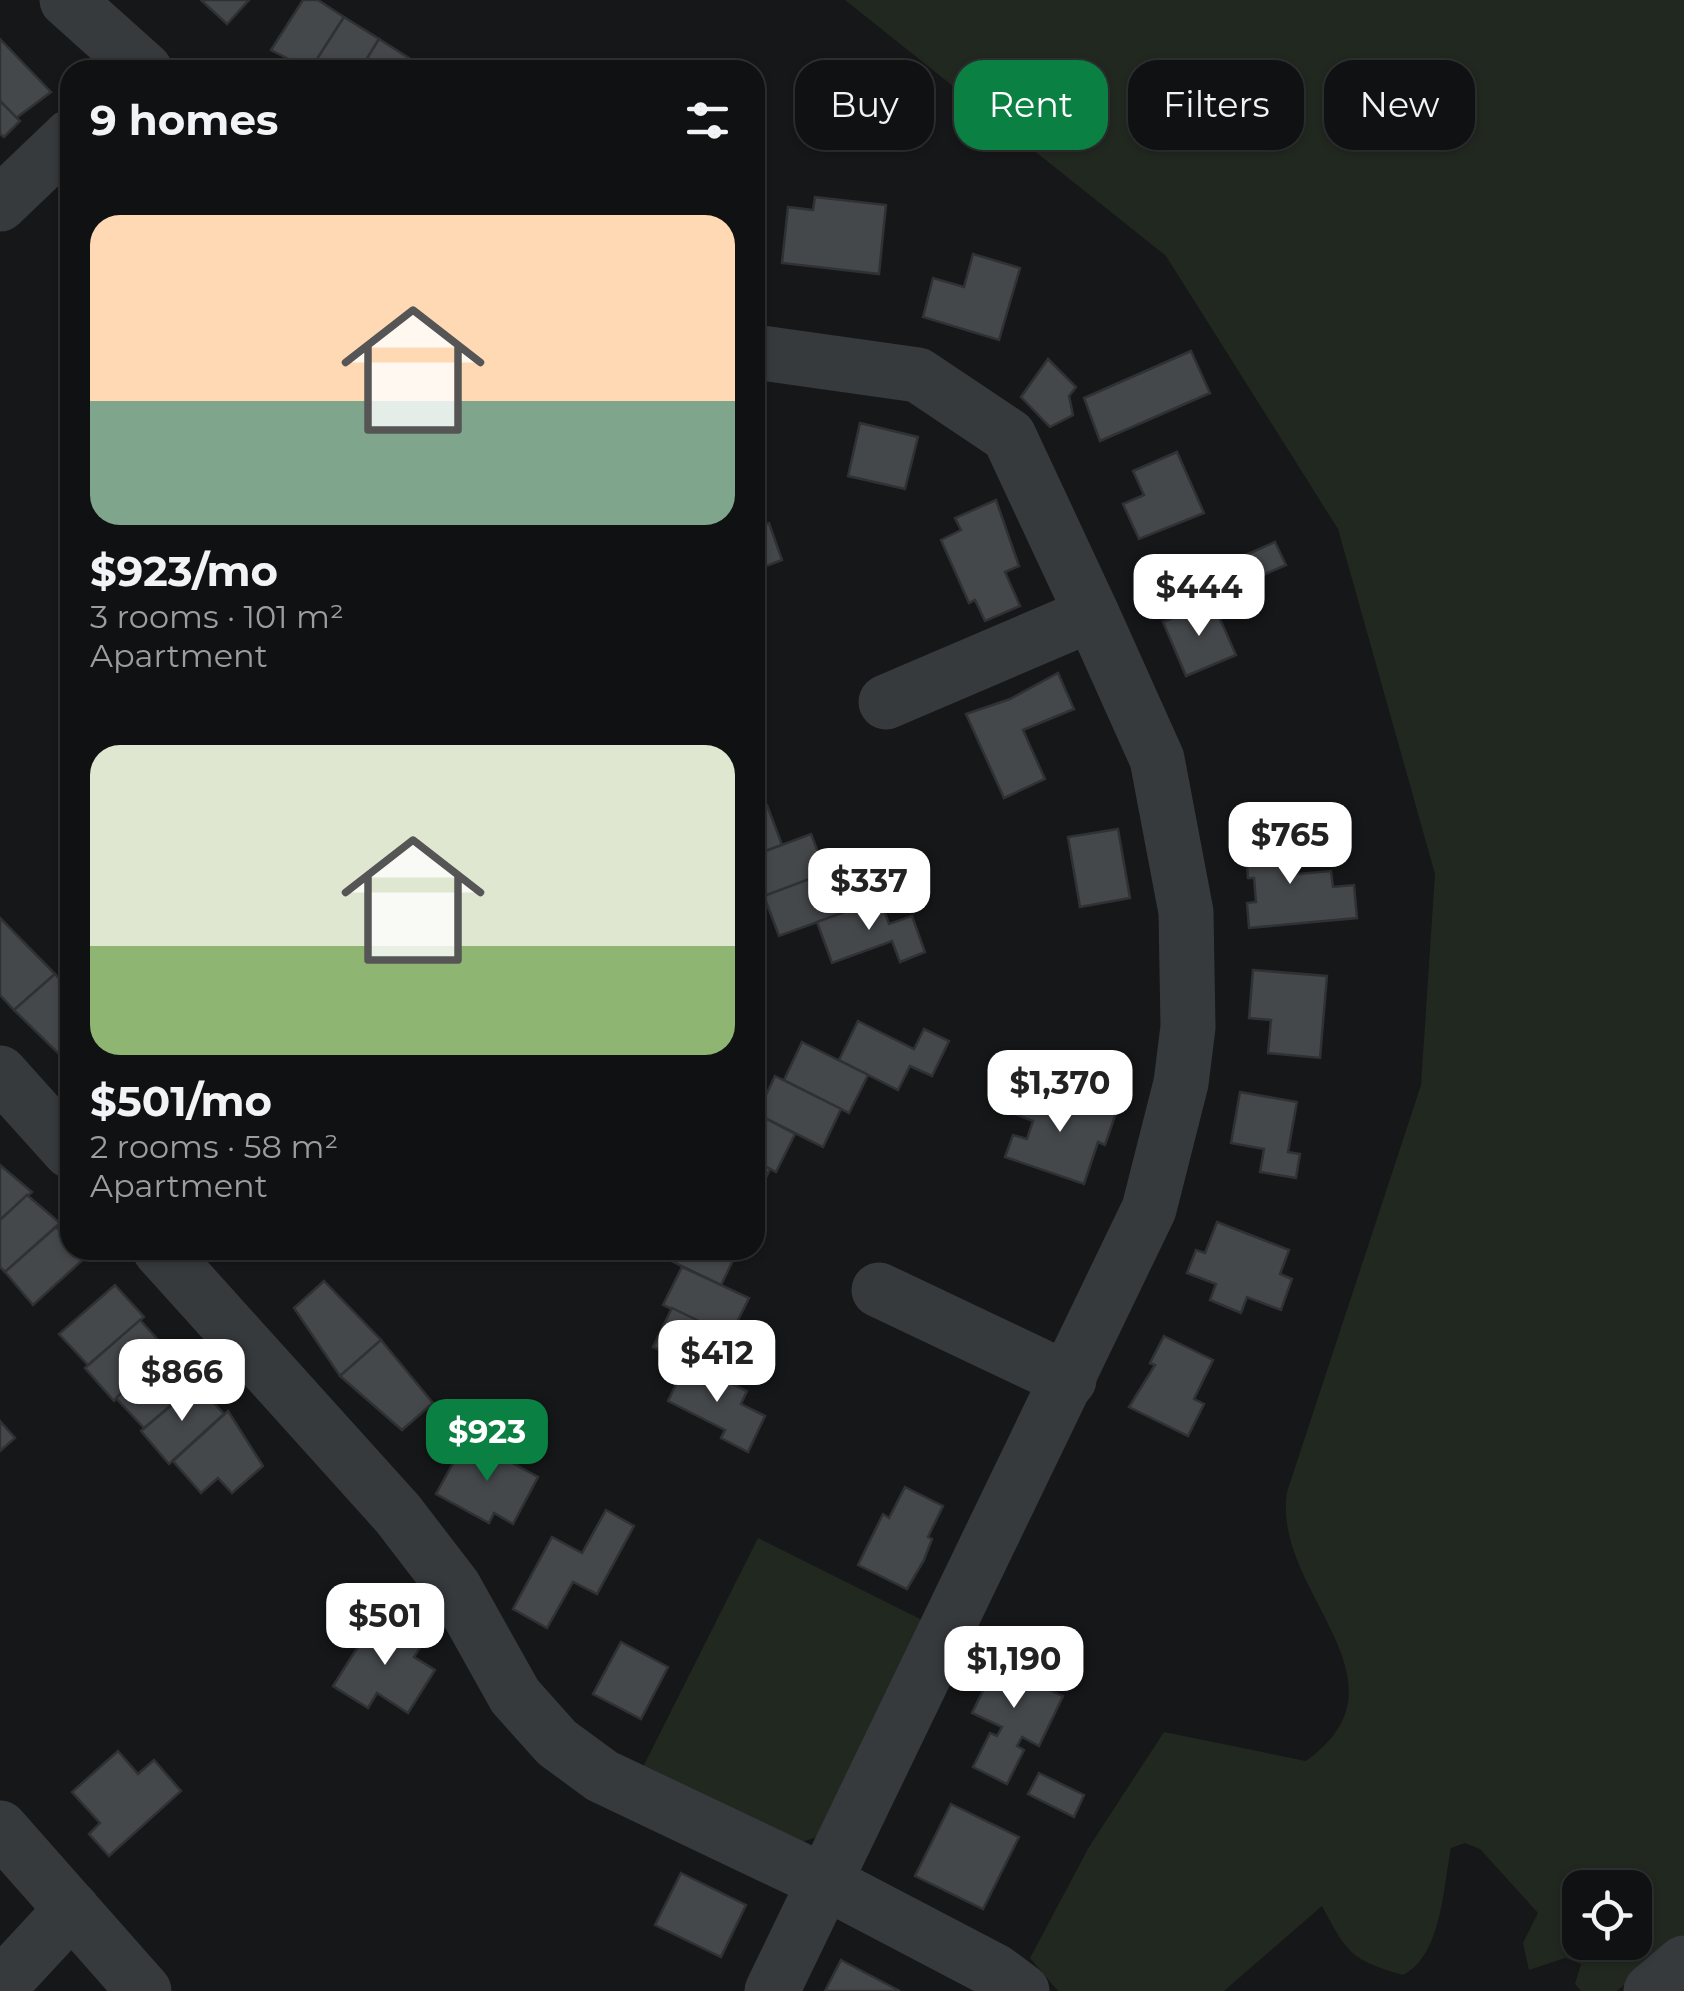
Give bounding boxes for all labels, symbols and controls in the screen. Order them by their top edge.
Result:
chip: Buy [795,60,934,150]
chip: Rent [954,60,1108,150]
chip: Filters [1128,60,1304,150]
chip: New [1324,60,1475,150]
icon: filters [680,93,735,148]
text: 9 homes [90,94,278,146]
icon: home [323,280,503,460]
text: $923/mo [90,545,278,597]
pin: $444 [1140,554,1258,639]
text: $444 [1156,567,1242,606]
text: 3 rooms · 101 m² [90,597,344,636]
text: Apartment [90,636,268,675]
pin: $765 [1231,802,1349,887]
icon: home [323,810,503,990]
text: $765 [1251,815,1329,854]
pin: $337 [810,848,928,933]
text: $337 [830,861,908,900]
pin: $1,370 [979,1050,1141,1135]
text: $1,370 [1010,1063,1110,1102]
text: $501/mo [90,1075,272,1127]
text: 2 rooms · 58 m² [90,1127,338,1166]
text: Apartment [90,1166,268,1205]
pin: $412 [658,1320,776,1405]
text: $412 [680,1333,754,1372]
pin: $866 [123,1339,241,1424]
text: $866 [141,1352,223,1391]
pin: $923 [428,1399,546,1484]
text: $923 [448,1412,526,1451]
pin: $501 [326,1583,444,1668]
text: $501 [348,1596,422,1635]
pin: $1,190 [933,1626,1095,1711]
text: $1,190 [966,1639,1062,1678]
map controls [1562,1870,1652,1960]
button: locate [1562,1870,1652,1960]

